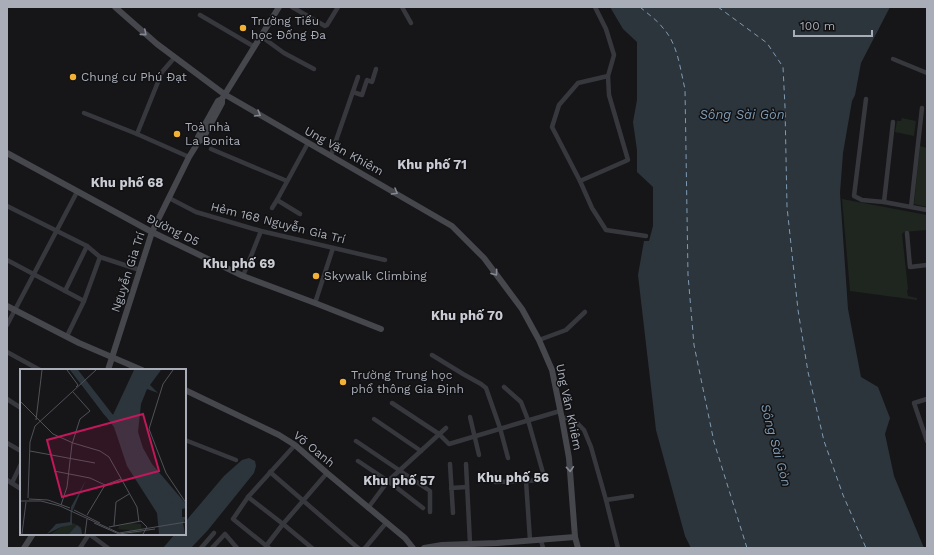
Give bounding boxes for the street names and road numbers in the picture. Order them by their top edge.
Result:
street label: Ung Văn Khiêm [302,124,386,178]
street label: Hẻm 168 Nguyễn Gia Trí [209,199,347,247]
street label: Đường D5 [144,211,202,249]
street label: Nguyễn Gia Trí [108,230,148,314]
street label: Ung Văn Khiêm [553,362,585,452]
street label: Võ Oanh [291,428,337,470]

